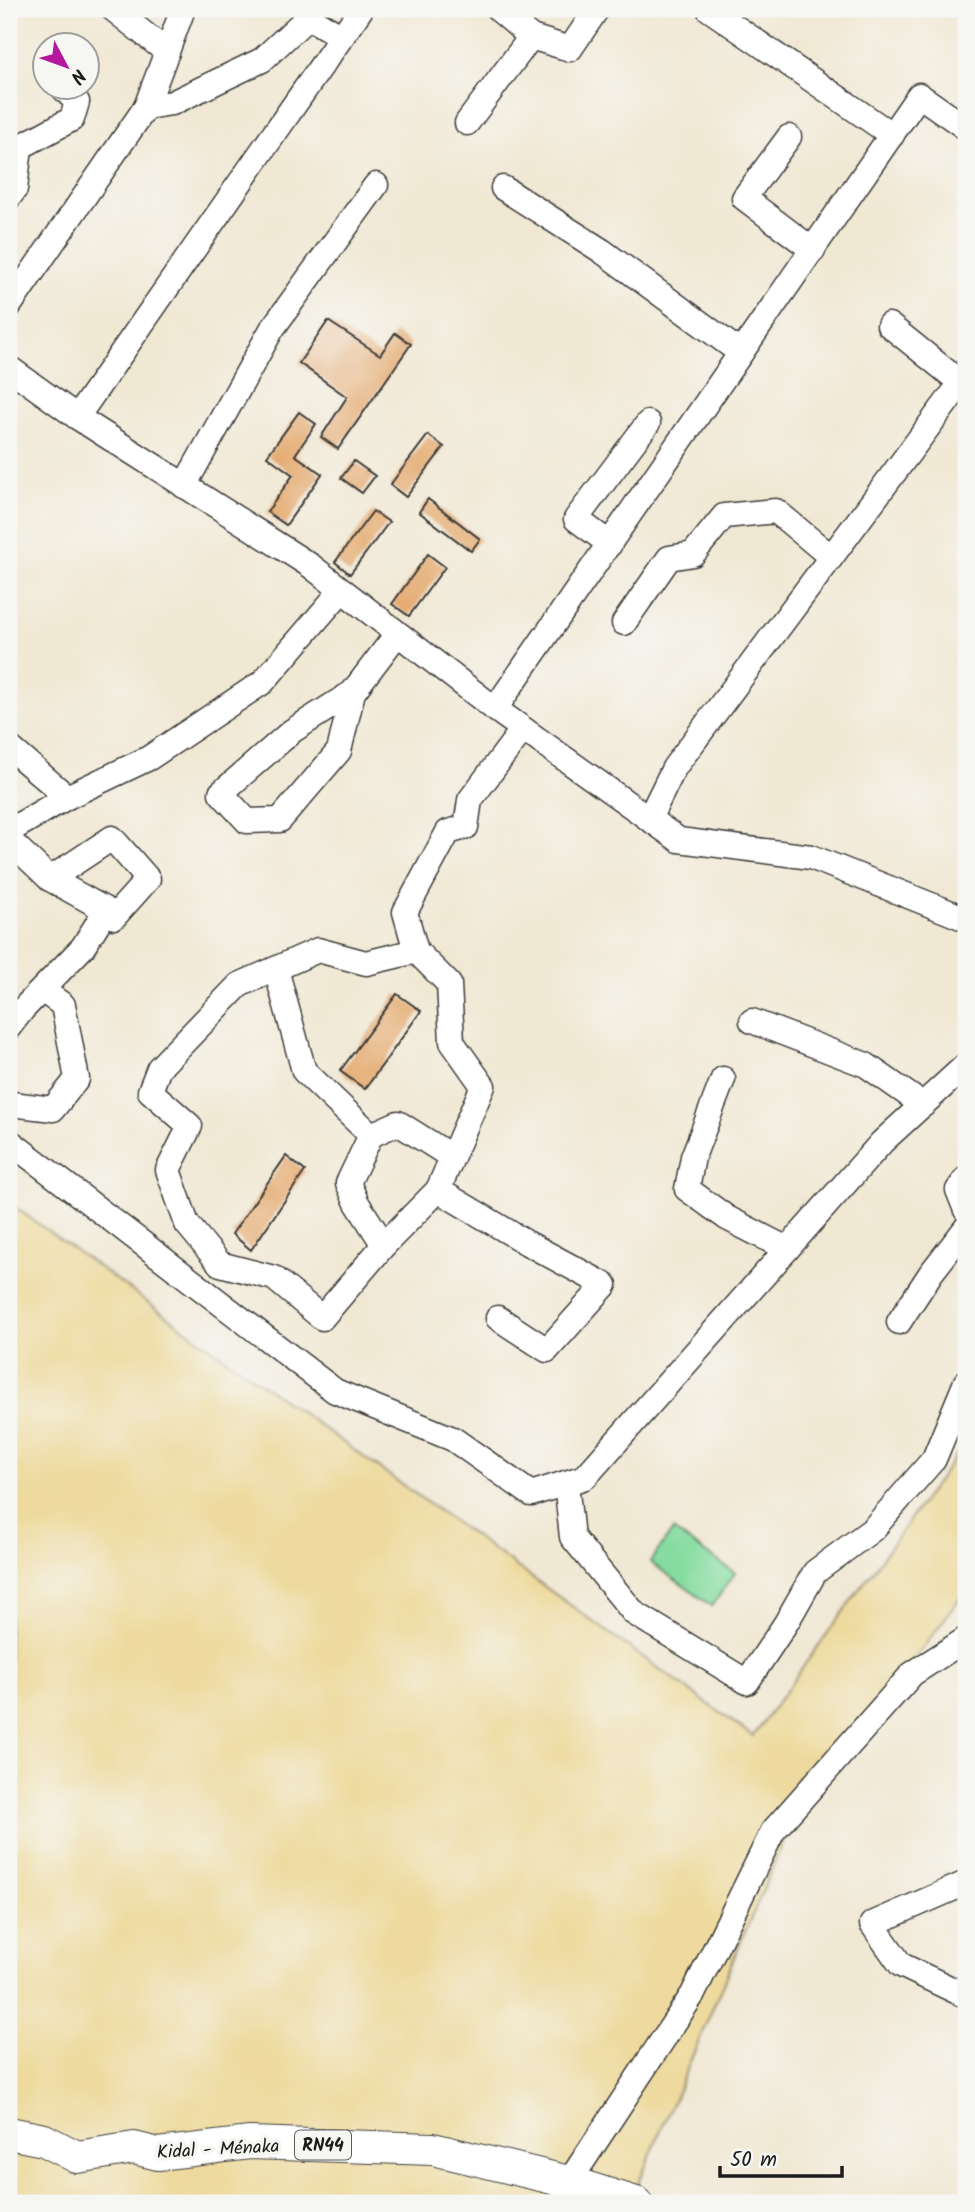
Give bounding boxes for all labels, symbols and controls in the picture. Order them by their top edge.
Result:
north arrow [32,32,102,102]
text: N [62,61,93,90]
road number: RN44 [295,2130,351,2160]
street label: Kidal - Ménaka [156,2132,280,2168]
scale bar [720,2135,842,2179]
text: 50 m [730,2144,777,2177]

